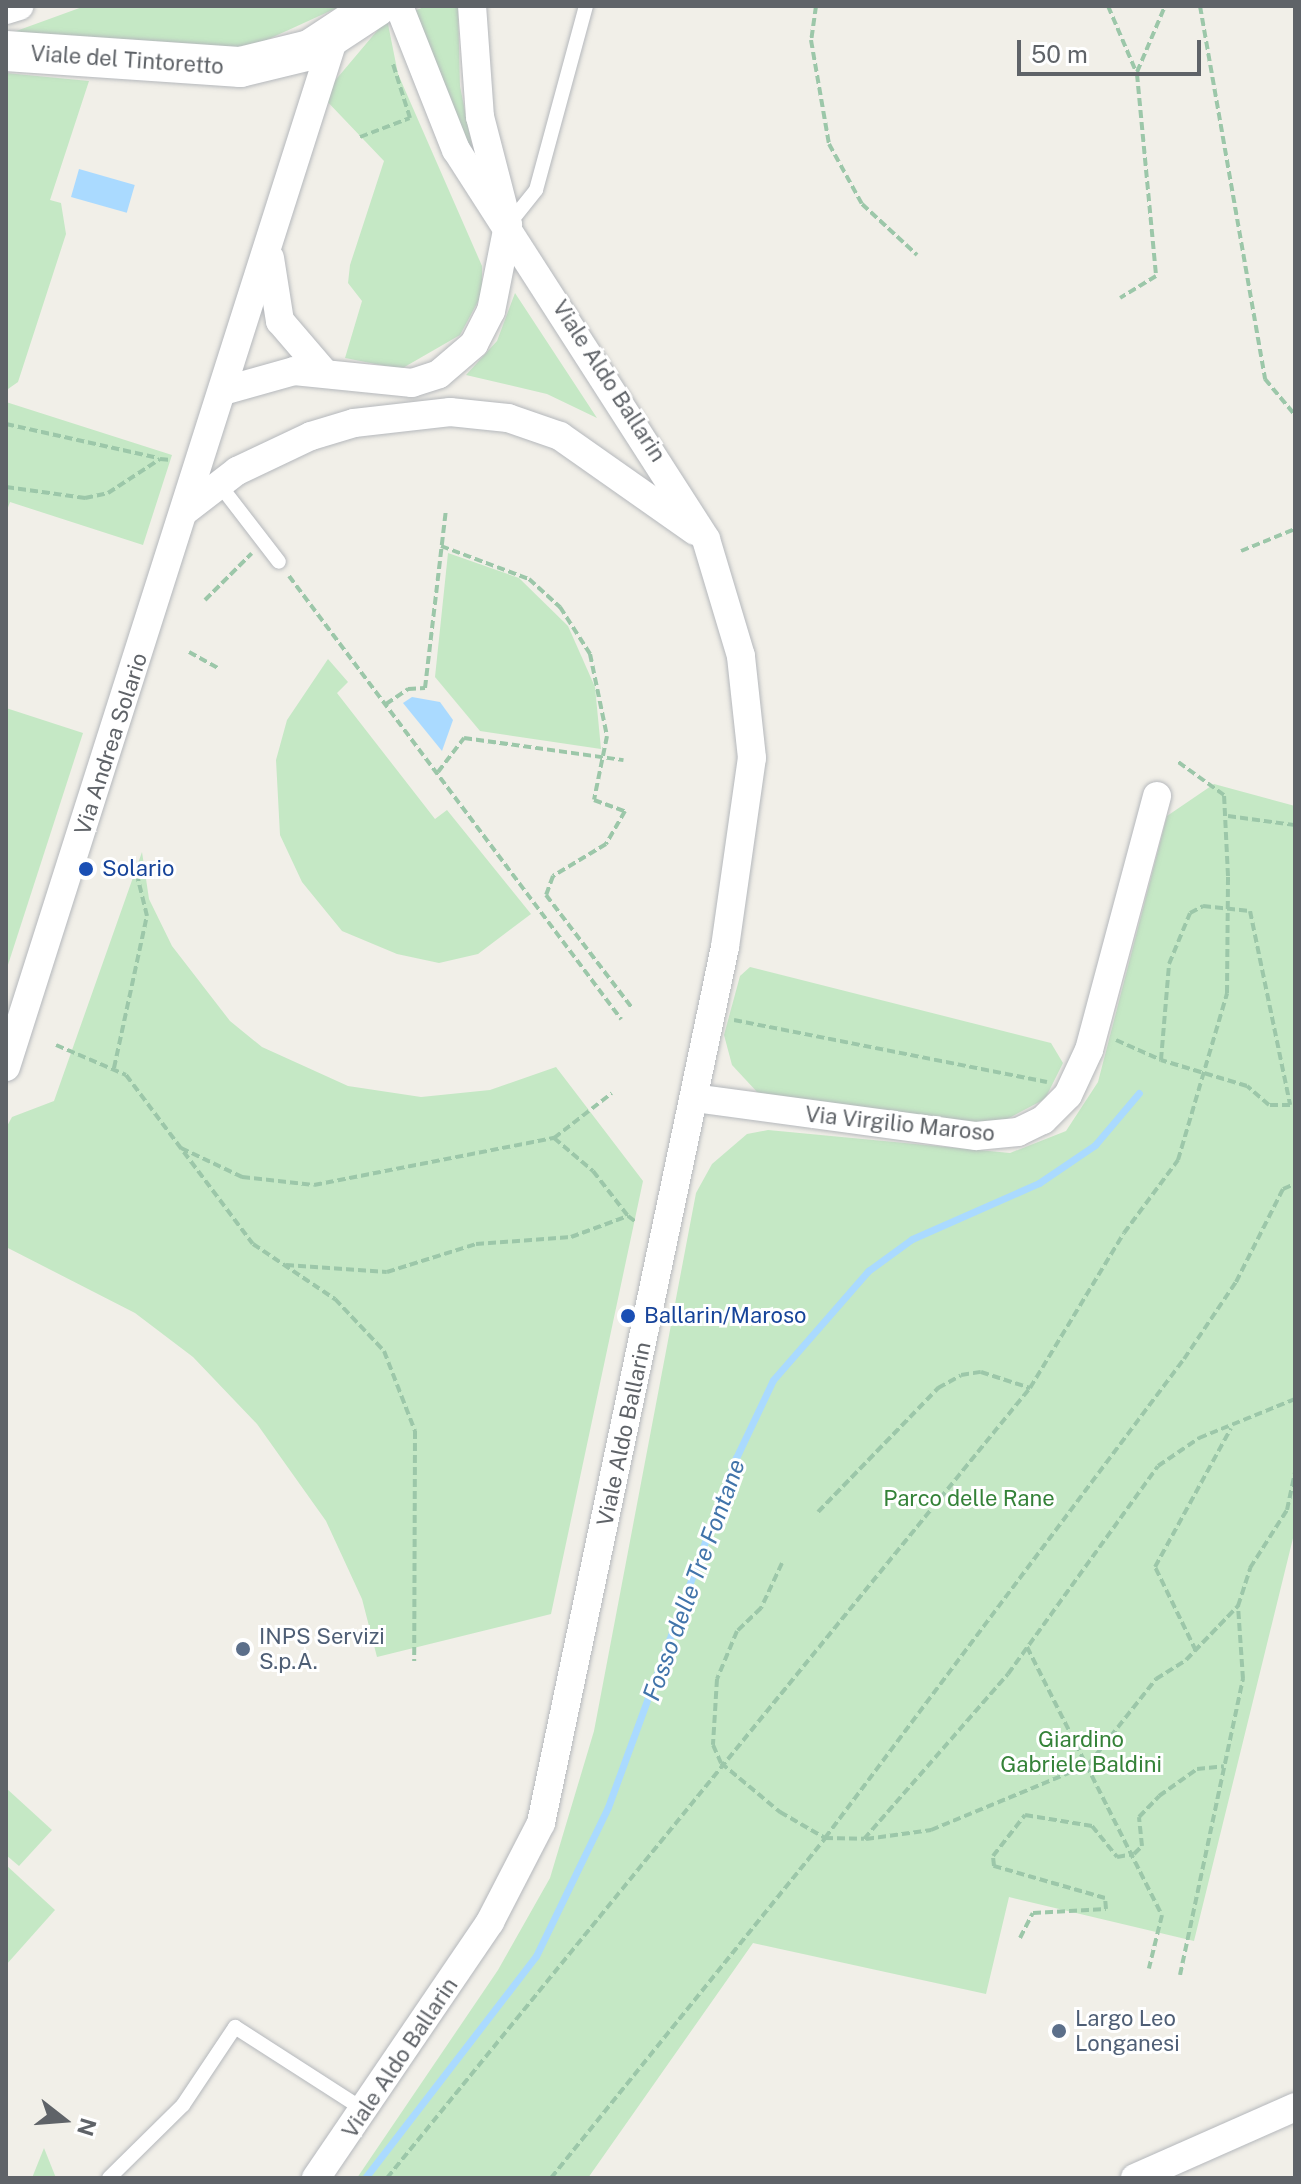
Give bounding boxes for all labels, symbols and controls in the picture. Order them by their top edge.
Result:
scale bar [1021,24,1205,74]
street label: Viale del Tintoretto [29,40,225,80]
text: 50 m [1031,40,1088,68]
street label: Viale Aldo Ballarin [547,295,671,467]
street label: Via Andrea Solario [69,650,153,838]
place label: Solario [102,856,174,882]
marker: Solario [77,860,95,878]
street label: Via Virgilio Maroso [803,1101,997,1147]
place label: Ballarin/Maroso [644,1303,807,1329]
marker: Ballarin/Maroso [619,1307,637,1325]
street label: Viale Aldo Ballarin [592,1339,656,1529]
water label: Fosso delle Tre Fontane [637,1455,751,1705]
park label: Parco delle Rane [883,1486,1055,1512]
place label: INPS Servizi S.p.A. [259,1623,385,1674]
marker: INPS Servizi S.p.A. [234,1640,252,1658]
park label: Giardino Gabriele Baldini [1000,1726,1162,1778]
street label: Viale Aldo Ballarin [337,1973,463,2143]
place label: Largo Leo Longanesi [1075,2005,1180,2056]
marker: Largo Leo Longanesi [1050,2022,1068,2040]
north arrow [24,2080,104,2160]
text: N [72,2115,102,2139]

